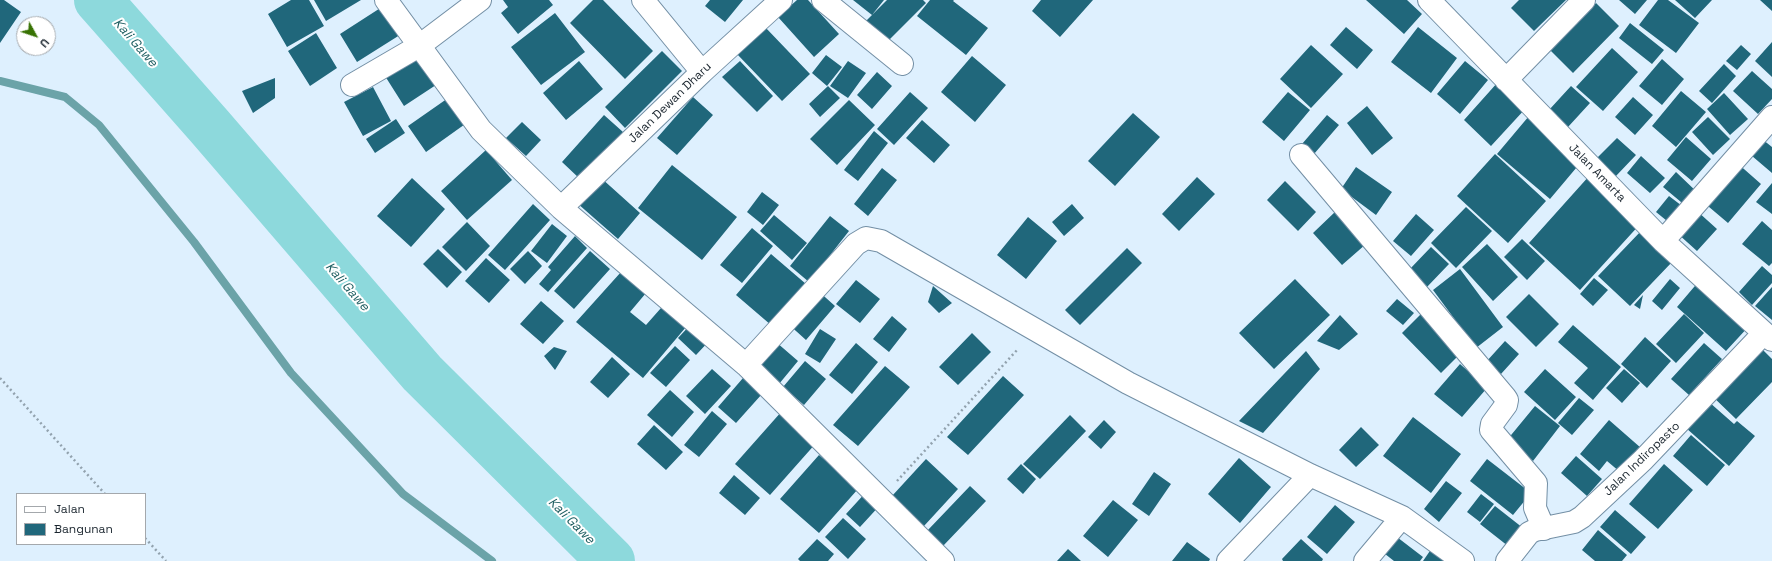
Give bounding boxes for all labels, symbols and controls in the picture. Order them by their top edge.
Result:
north arrow [16,16,56,56]
water label: Kali Gawe [110,16,160,70]
text: U [37,36,52,50]
street label: Jalan Dewan Dharu [625,60,715,146]
street label: Jalan Amarta [1566,141,1628,205]
water label: Kali Gawe [322,260,372,314]
street label: Jalan Indiropasto [1601,419,1683,499]
legend [16,493,146,545]
water label: Kali Gawe [545,495,597,547]
text: Jalan [54,501,85,517]
text: Bangunan [54,521,113,537]

